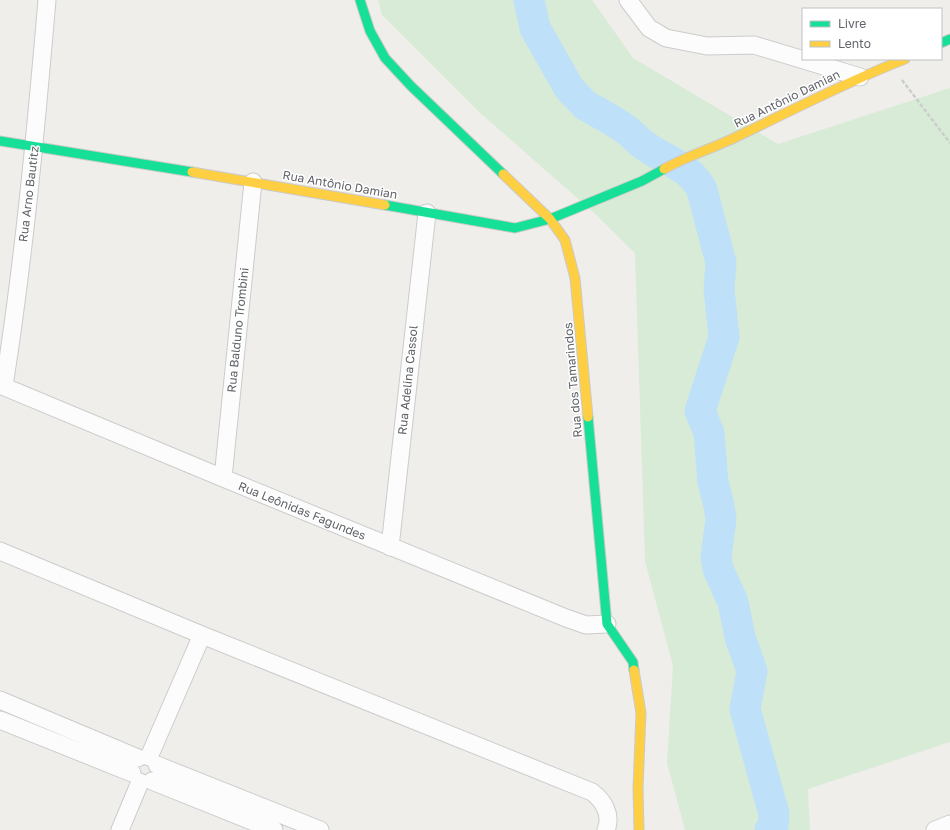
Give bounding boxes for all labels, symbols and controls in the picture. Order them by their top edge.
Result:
legend [802,8,942,60]
text: Livre [838,16,866,31]
text: Lento [838,36,871,51]
street label: Rua Antônio Damian [731,66,842,131]
street label: Rua Arno Bautitz [15,145,42,243]
street label: Rua Antônio Damian [282,167,399,202]
street label: Rua Balduno Trombini [223,267,252,393]
street label: Rua dos Tamarindos [560,322,585,438]
street label: Rua Adelina Cassol [394,324,421,436]
street label: Rua Leônidas Fagundes [236,478,368,543]

